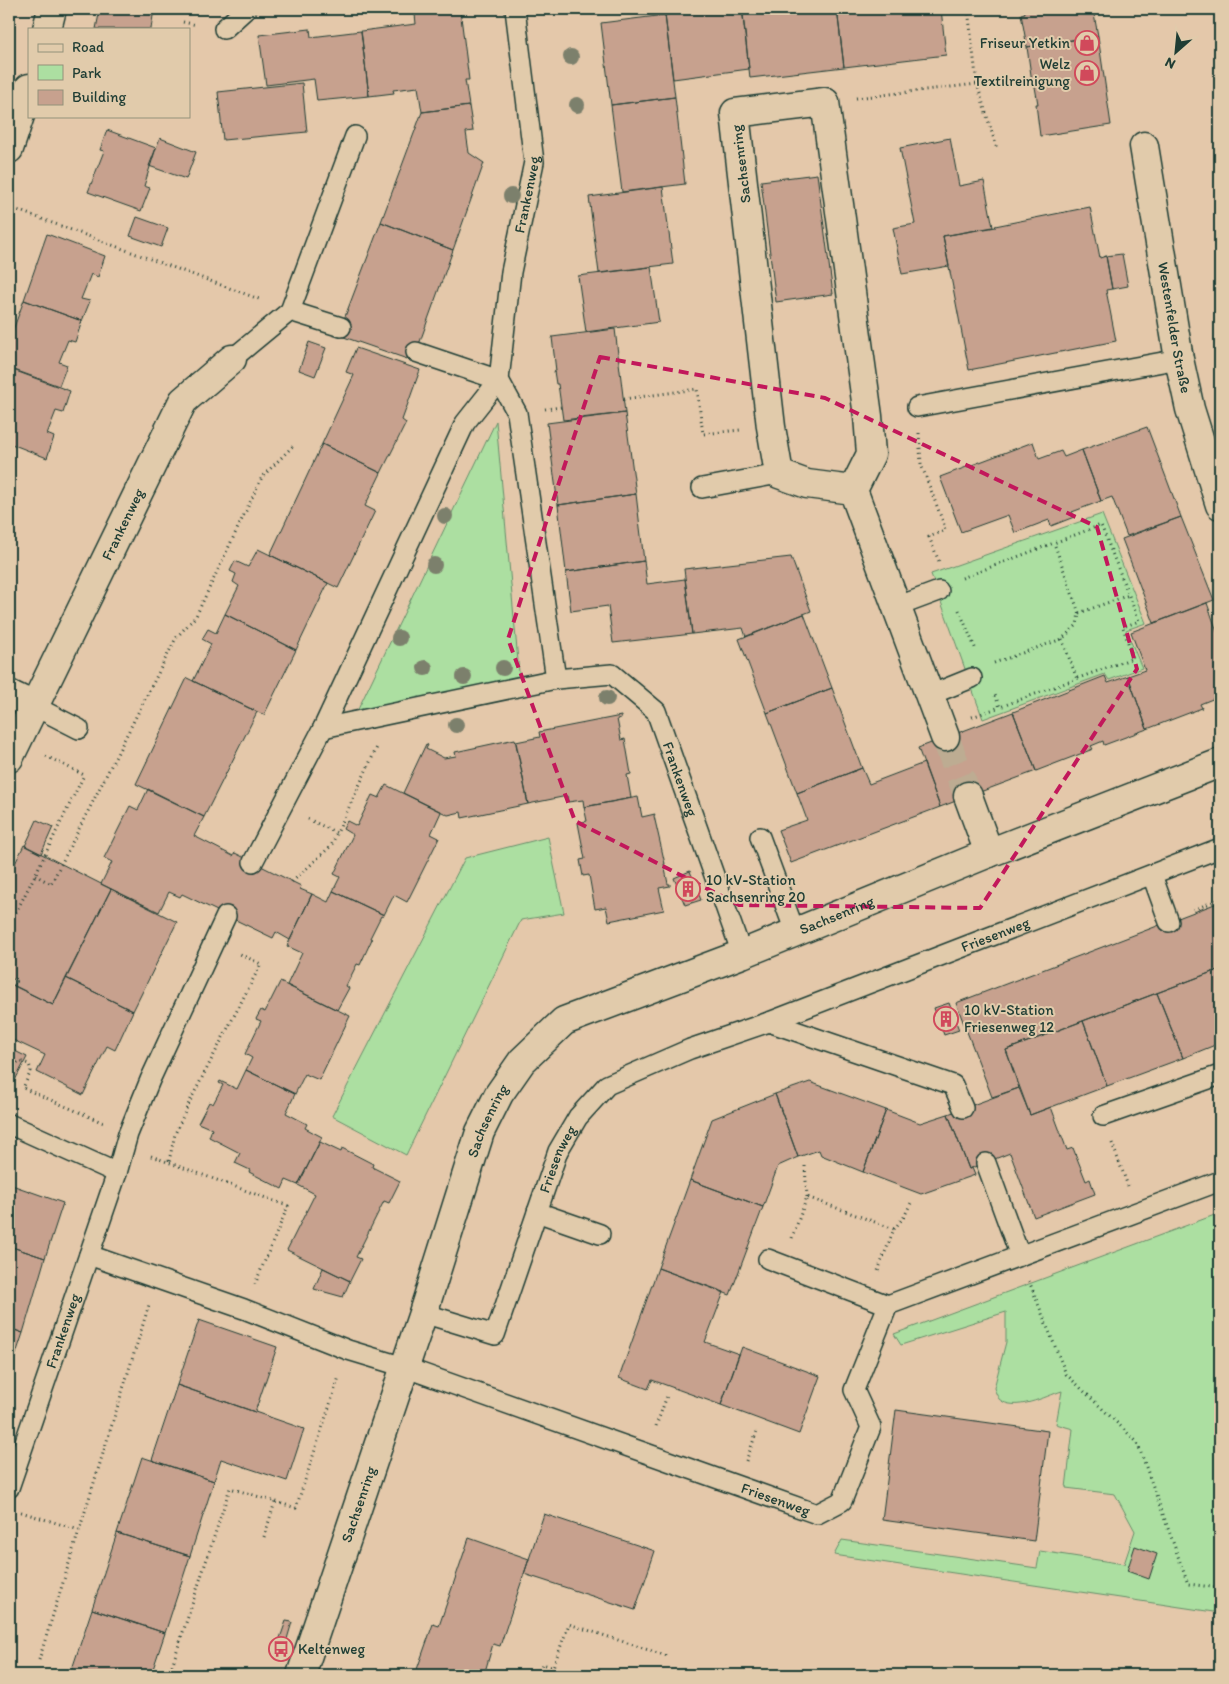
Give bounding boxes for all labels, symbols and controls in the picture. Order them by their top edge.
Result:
legend [28,28,190,118]
north arrow [1152,28,1202,78]
shop icon: Friseur Yetkin [1074,30,1100,56]
place label: Friseur Yetkin [980,34,1070,52]
text: Road [72,38,105,56]
text: N [1162,53,1178,73]
place label: Welz Textilreinigung [974,55,1070,90]
shop icon: Welz Textilreinigung [1074,60,1100,86]
text: Park [72,64,102,82]
text: Building [72,88,126,106]
street label: Sachsenring [727,123,755,204]
street label: Frankenweg [510,155,543,235]
street label: Westenfelder Straße [1154,260,1195,395]
street label: Frankenweg [98,485,148,563]
street label: Frankenweg [659,739,702,819]
place label: 10 kV-Station Sachsenring 20 [706,871,805,906]
building icon: 10 kV-Station Sachsenring 20 [675,876,701,902]
street label: Sachsenring [797,892,877,939]
street label: Friesenweg [959,913,1033,956]
place label: 10 kV-Station Friesenweg 12 [964,1001,1054,1036]
building icon: 10 kV-Station Friesenweg 12 [933,1006,959,1032]
street label: Sachsenring [464,1080,512,1160]
street label: Friesenweg [535,1122,580,1195]
street label: Frankenweg [42,1291,84,1371]
street label: Sachsenring [337,1464,380,1545]
street label: Friesenweg [739,1479,813,1520]
bus stop icon: Keltenweg [268,1636,294,1662]
place label: Keltenweg [298,1640,366,1658]

